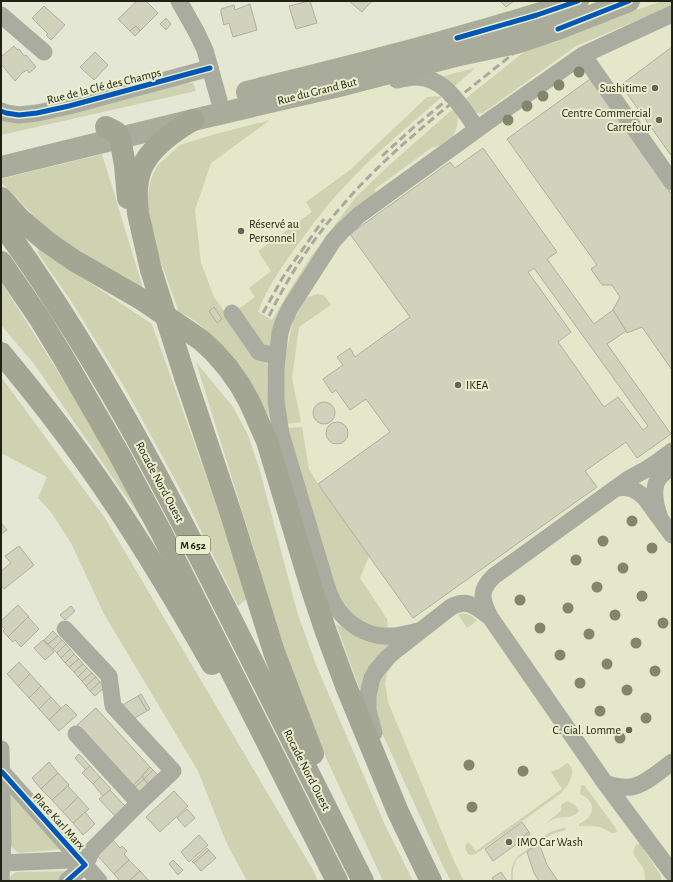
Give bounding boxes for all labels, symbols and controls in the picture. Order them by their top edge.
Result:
street label: Rue de la Clé des Champs [46,66,162,106]
street label: Rue du Grand But [276,75,358,107]
place label: Sushitime [600,82,647,94]
marker: Sushitime [650,83,660,93]
place label: Centre Commercial Carrefour [562,107,651,133]
marker: Centre Commercial Carrefour [654,115,664,125]
place label: Réservé au Personnel [249,218,299,244]
marker: Réservé au Personnel [236,226,246,236]
place label: IKEA [466,379,489,391]
marker: IKEA [453,380,463,390]
street label: Rocade Nord Ouest [134,440,186,524]
road number: M 652 [176,536,210,554]
place label: C. Cial. Lomme [552,724,621,736]
marker: C. Cial. Lomme [624,725,634,735]
street label: Rocade Nord Ouest [281,728,333,813]
street label: Place Karl Marx [31,790,87,852]
place label: IMO Car Wash [517,836,583,848]
marker: IMO Car Wash [504,837,514,847]

